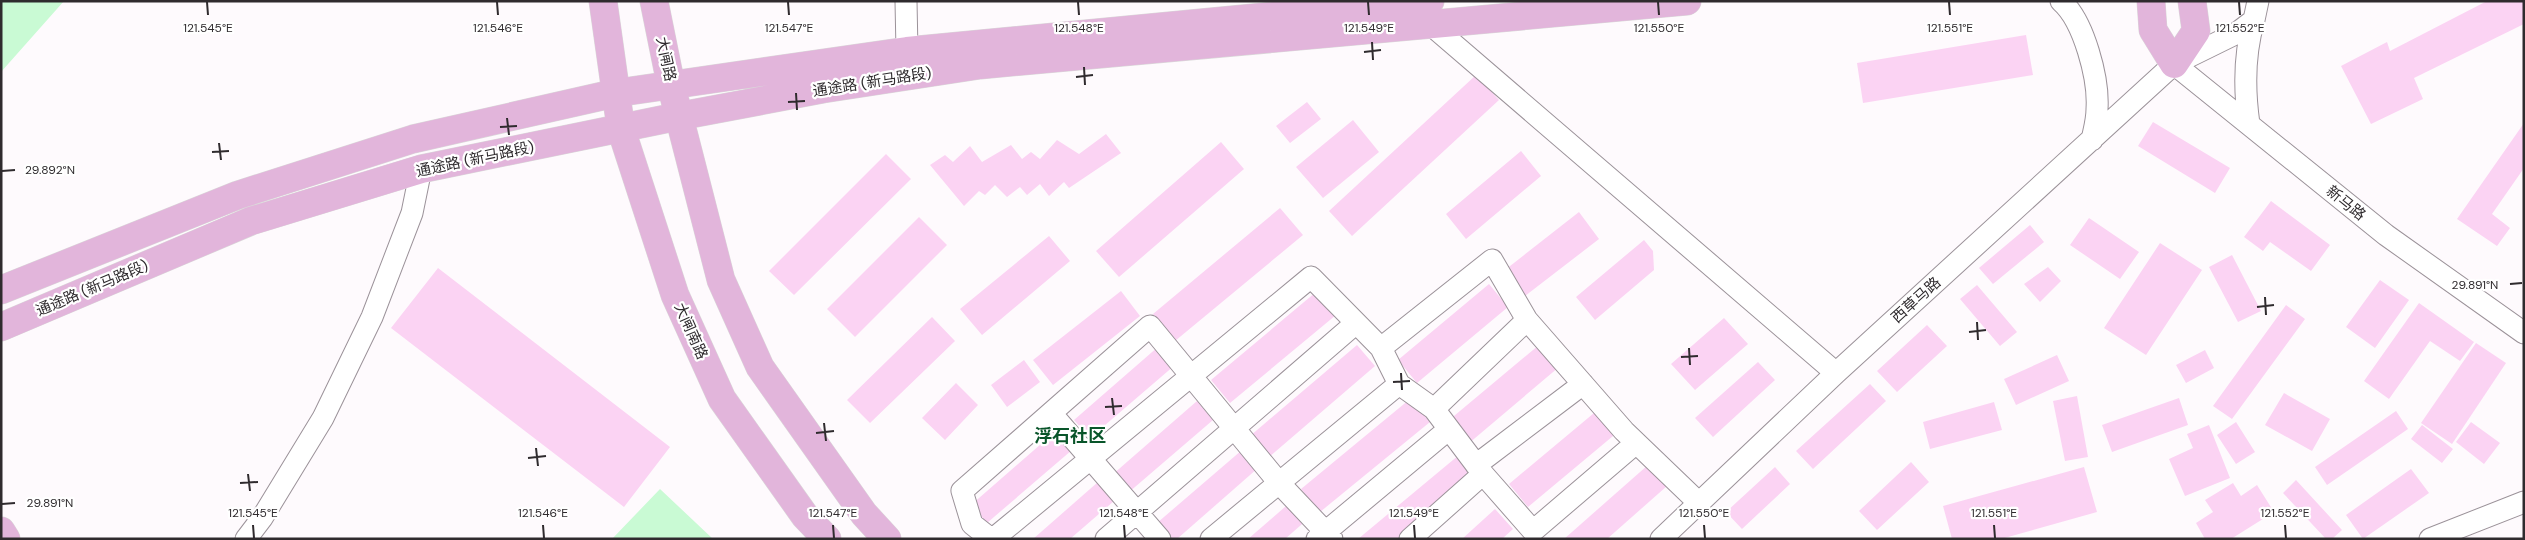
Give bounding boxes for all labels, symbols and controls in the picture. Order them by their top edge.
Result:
text: 121.545°E [183,20,233,36]
text: 121.546°E [473,20,523,36]
text: 121.547°E [765,20,814,36]
text: 121.548°E [1054,20,1104,36]
text: 121.549°E [1344,20,1394,36]
text: 121.550°E [1634,20,1684,36]
text: 121.551°E [1927,20,1973,36]
text: 121.552°E [2215,20,2265,36]
street label: 大闸路 [652,35,680,83]
street label: 通途路 (新马路段) [811,63,933,101]
street label: 通途路 (新马路段) [414,137,536,181]
text: 29.892°N [25,162,75,178]
street label: 新马路 [2322,181,2370,225]
street label: 通途路 (新马路段) [33,255,151,321]
street label: 西草马路 [1887,272,1945,328]
text: 29.891°N [2452,277,2498,293]
street label: 大闸南路 [670,300,712,362]
district label: 浮石社区 [1034,424,1106,448]
text: 29.891°N [27,495,73,511]
text: 121.545°E [228,505,278,521]
text: 121.546°E [518,505,568,521]
text: 121.547°E [809,505,858,521]
text: 121.548°E [1099,505,1149,521]
text: 121.549°E [1389,505,1439,521]
text: 121.550°E [1679,505,1729,521]
text: 121.551°E [1971,505,2017,521]
text: 121.552°E [2260,505,2310,521]

